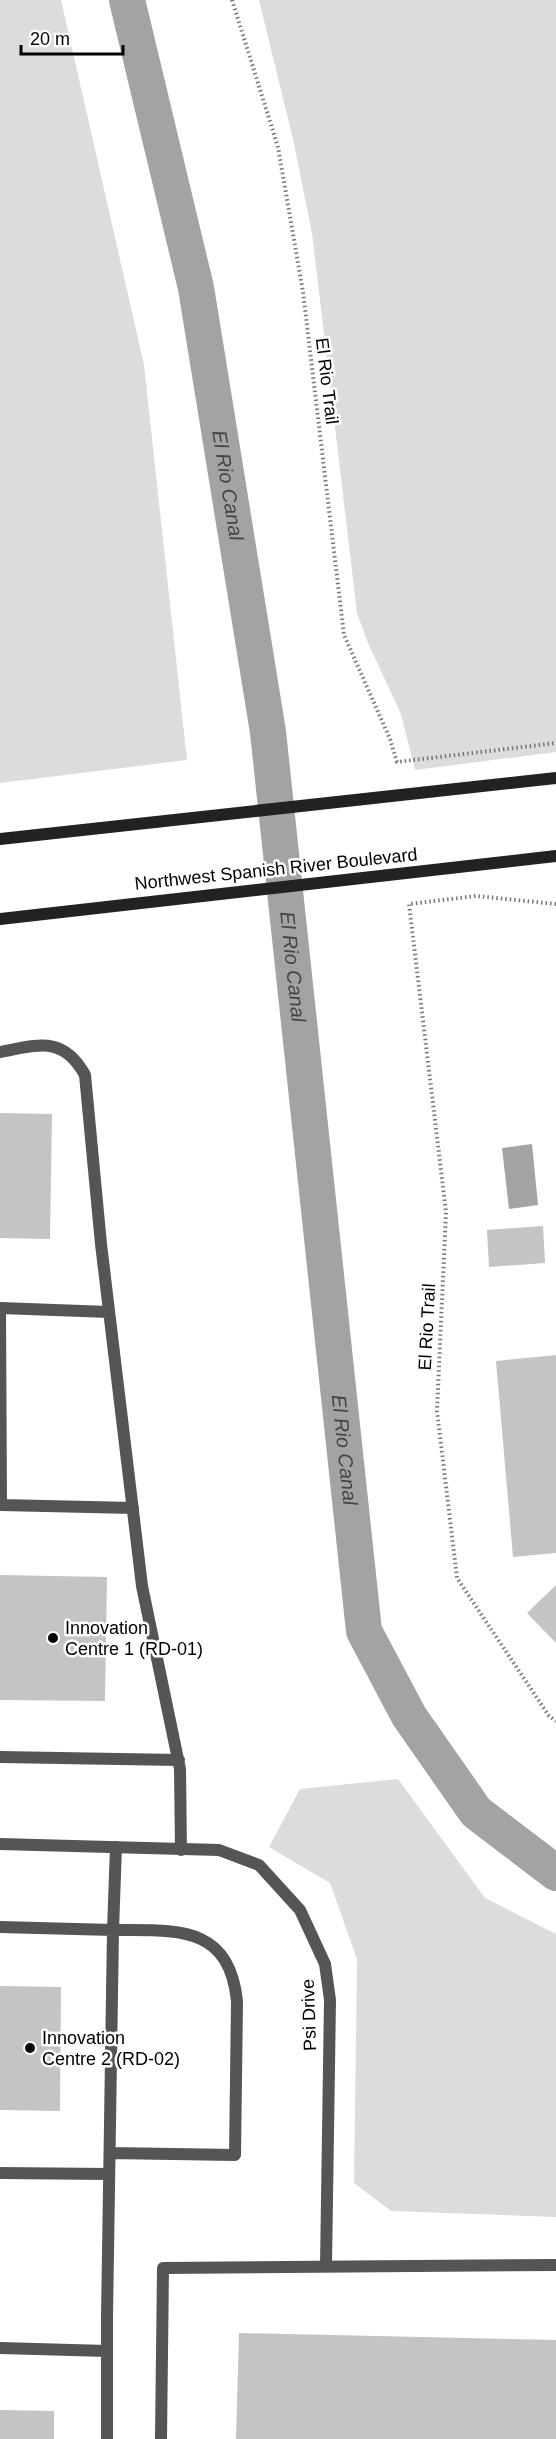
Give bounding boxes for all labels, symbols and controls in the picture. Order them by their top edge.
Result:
scale bar [21,18,123,56]
text: 20 m [30,29,70,49]
street label: El Rio Trail [312,337,342,425]
water label: El Rio Canal [208,429,248,542]
street label: Northwest Spanish River Boulevard [134,844,418,894]
water label: El Rio Canal [276,910,310,1024]
street label: El Rio Trail [415,1283,439,1371]
water label: El Rio Canal [328,1393,362,1507]
place label: Innovation Centre 1 (RD-01) [65,1618,203,1659]
marker: Innovation Centre 1 (RD-01) [46,1631,60,1645]
street label: Psi Drive [298,1979,320,2051]
place label: Innovation Centre 2 (RD-02) [42,2028,180,2069]
marker: Innovation Centre 2 (RD-02) [23,2041,37,2055]

